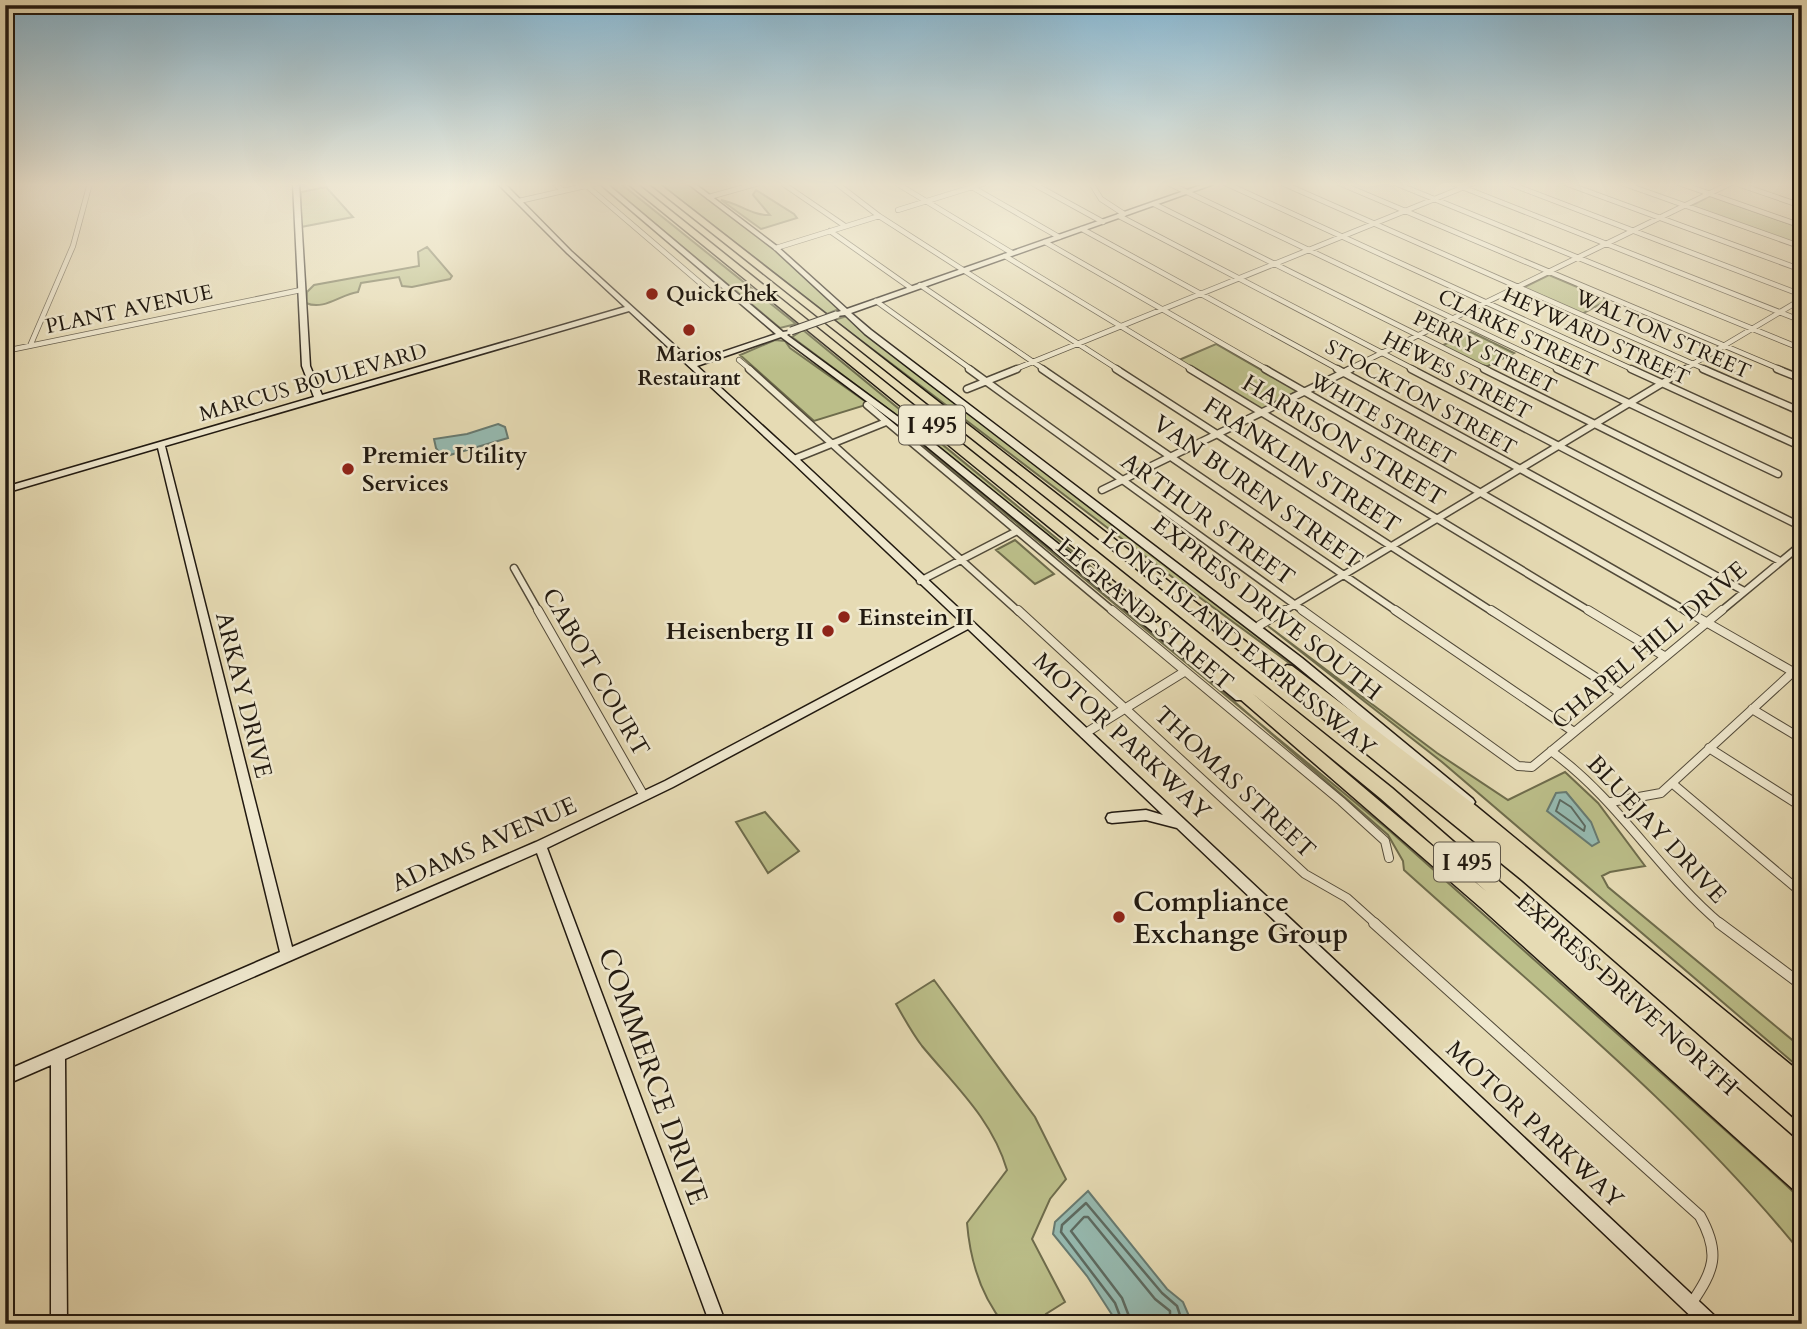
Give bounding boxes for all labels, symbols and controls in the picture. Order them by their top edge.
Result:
street label: PLANT AVENUE [43,278,215,341]
place label: QuickChek [666,280,779,309]
street label: HEYWARD STREET [1498,280,1694,393]
street label: CLARKE STREET [1433,282,1602,385]
street label: WALTON STREET [1569,282,1755,386]
marker: QuickChek [644,286,660,302]
street label: PERRY STREET [1408,304,1562,401]
marker: Marios Restaurant [681,322,697,338]
street label: HEWES STREET [1377,324,1536,427]
street label: STOCKTON STREET [1320,333,1522,462]
street label: MARCUS BOULEVARD [196,336,430,429]
place label: Marios Restaurant [638,340,741,393]
street label: WHITE STREET [1304,365,1461,473]
street label: HARRISON STREET [1236,367,1452,514]
street label: FRANKLIN STREET [1197,389,1407,542]
road number: I 495 [899,406,965,444]
street label: VAN BUREN STREET [1146,407,1369,577]
place label: Premier Utility Services [362,439,528,500]
street label: ARTHUR STREET [1114,445,1301,594]
marker: Premier Utility Services [340,461,356,477]
street label: EXPRESS DRIVE SOUTH [1145,508,1388,709]
street label: LONG ISLAND EXPRESSWAY [1095,522,1383,765]
street label: LEGRAND STREET [1049,530,1240,698]
street label: CHAPEL HILL DRIVE [1545,554,1754,737]
street label: CABOT COURT [534,582,657,763]
place label: Einstein II [858,601,974,634]
street label: ARKAY DRIVE [207,609,280,781]
marker: Einstein II [836,609,852,625]
place label: Heisenberg II [666,615,814,648]
marker: Heisenberg II [820,623,836,639]
street label: MOTOR PARKWAY [1026,645,1218,828]
street label: THOMAS STREET [1147,699,1323,866]
street label: BLUEJAY DRIVE [1579,748,1734,911]
street label: ADAMS AVENUE [387,789,582,900]
road number: I 495 [1434,842,1500,882]
place label: Compliance Exchange Group [1133,883,1348,953]
street label: EXPRESS DRIVE NORTH [1508,886,1745,1103]
marker: Compliance Exchange Group [1111,909,1127,925]
street label: COMMERCE DRIVE [589,943,717,1210]
street label: MOTOR PARKWAY [1439,1033,1631,1216]

